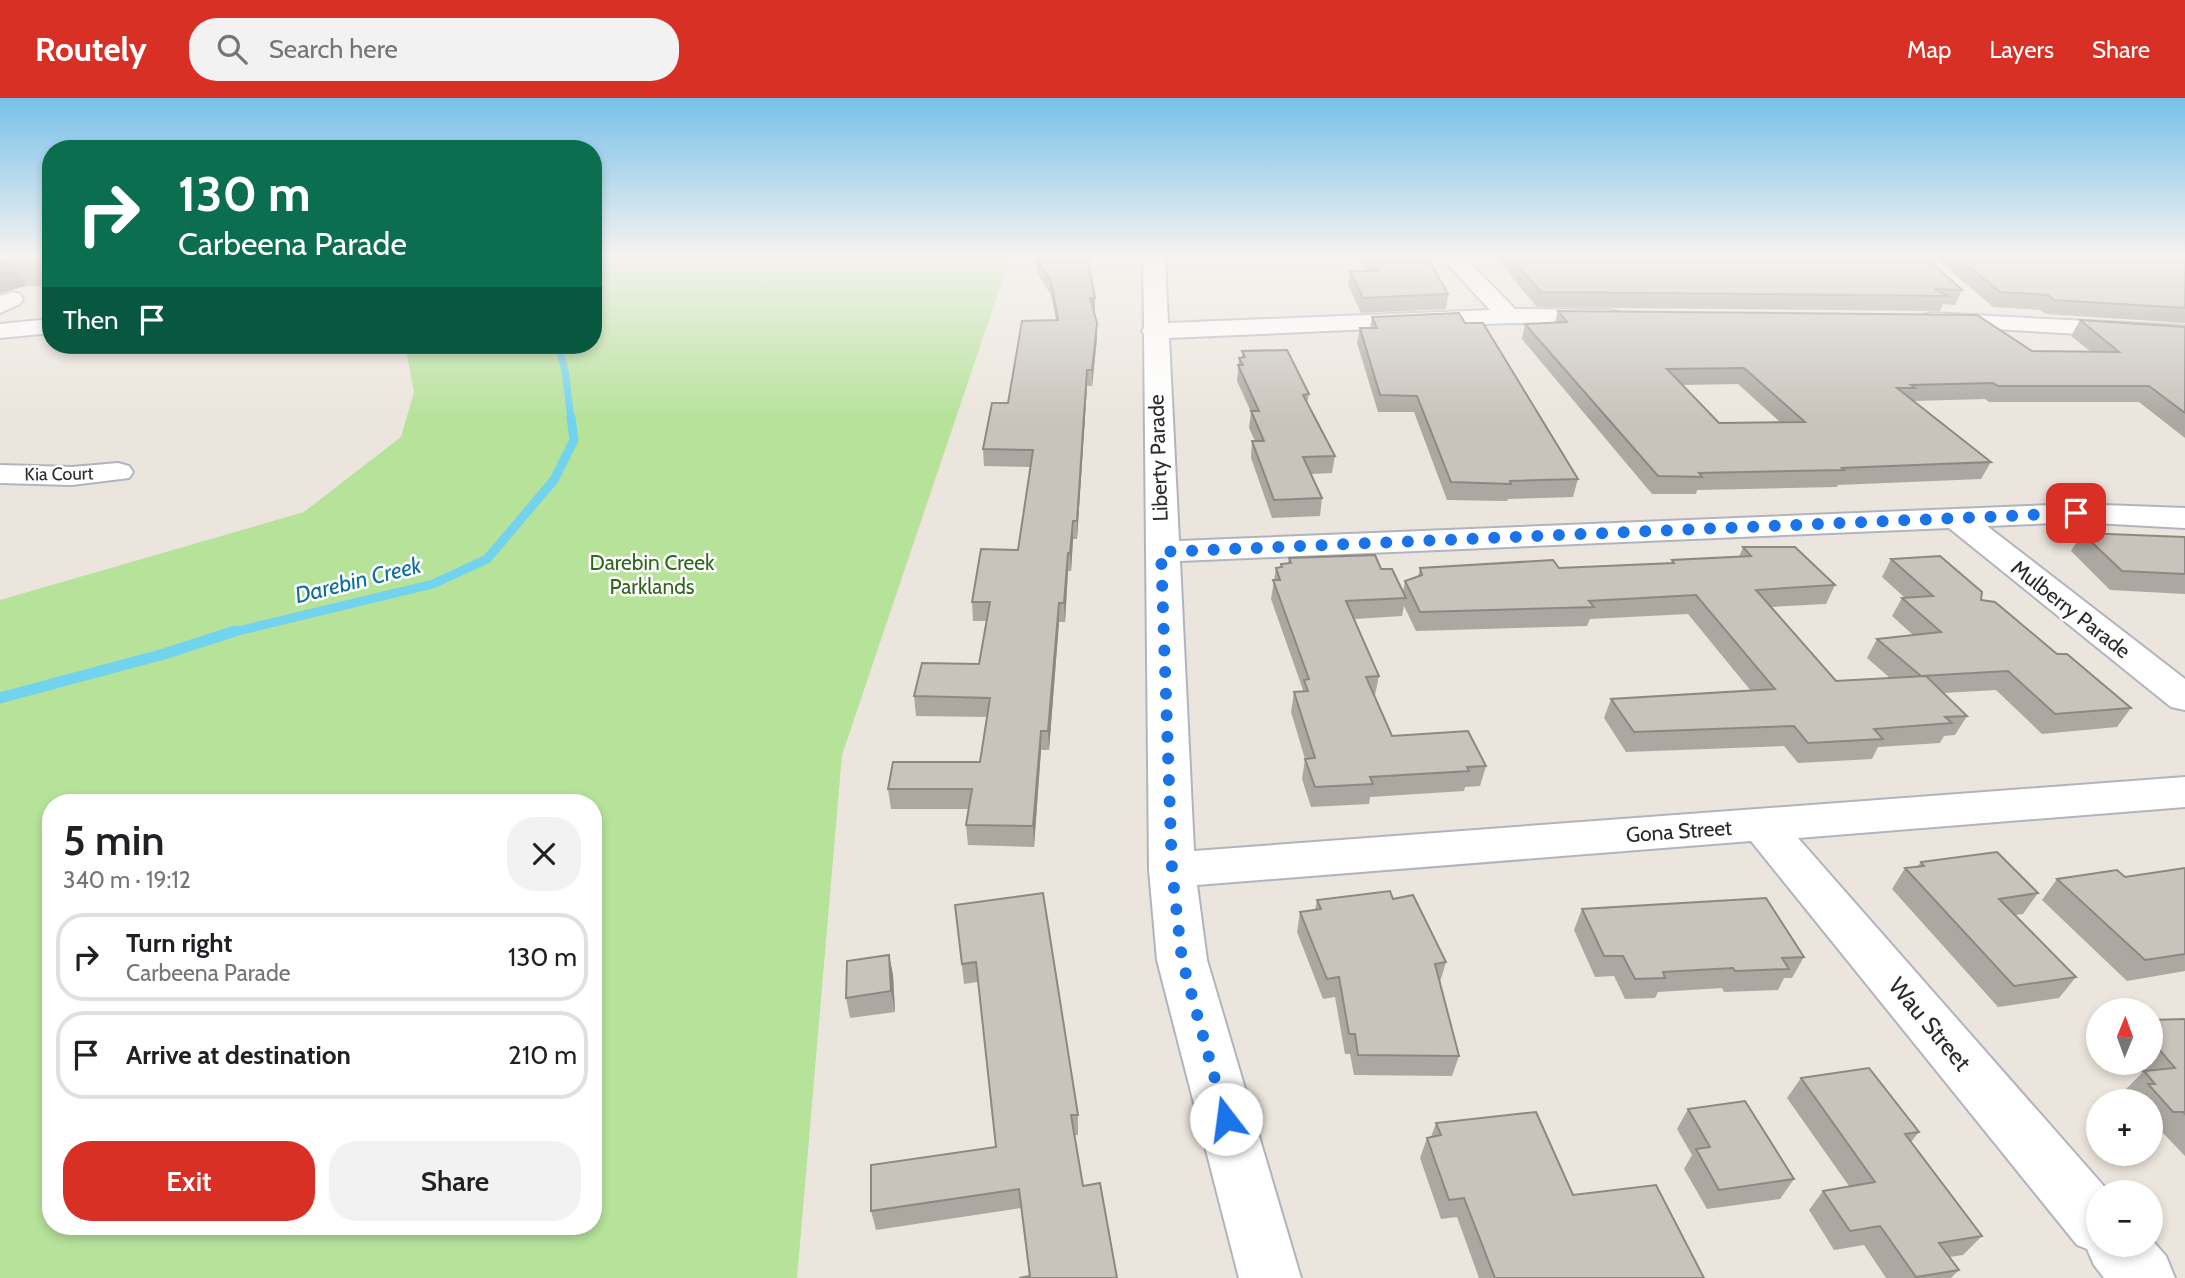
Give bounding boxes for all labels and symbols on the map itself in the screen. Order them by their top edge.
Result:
street label: Liberty Parade [1143,394,1173,522]
street label: Kia Court [24,462,94,486]
pin [2046,483,2106,543]
water label: Darebin Creek [292,550,425,609]
park label: Darebin Creek Parklands [590,550,715,599]
street label: Mulberry Parade [2006,555,2136,663]
street label: Gona Street [1625,815,1733,847]
street label: Wau Street [1883,971,1977,1077]
north arrow [2086,998,2163,1074]
position arrow [1189,1082,1263,1156]

